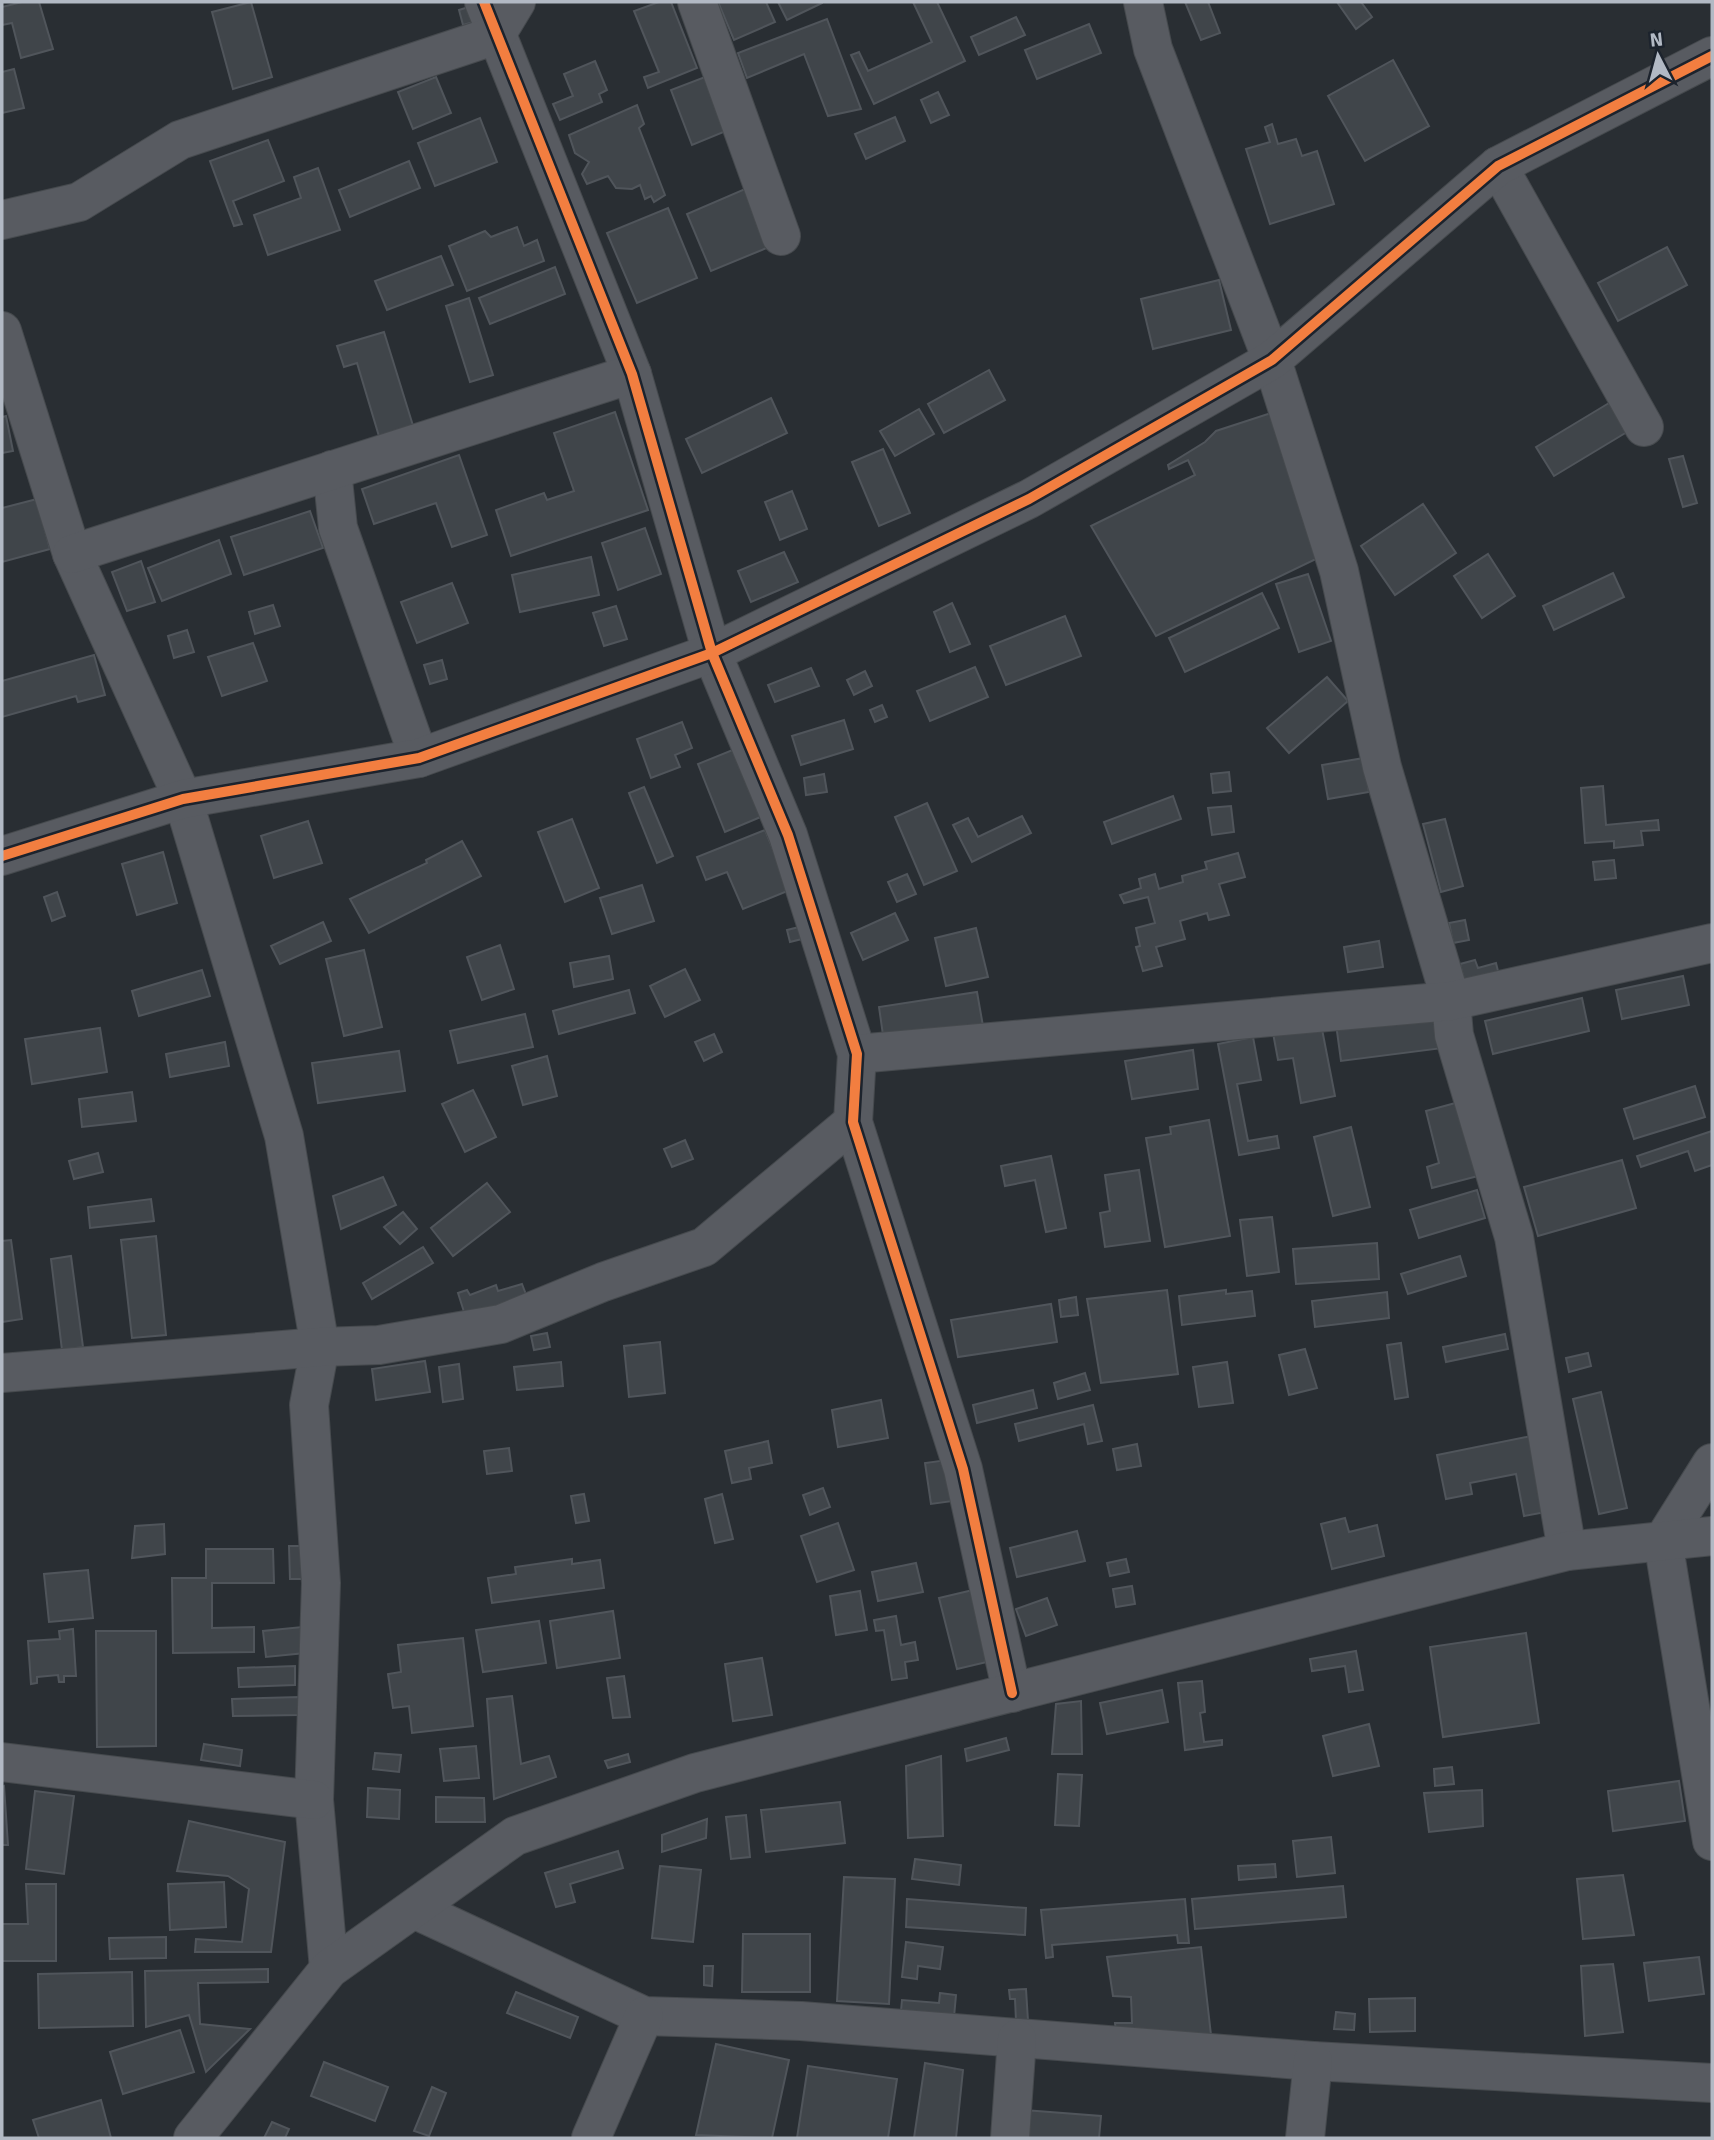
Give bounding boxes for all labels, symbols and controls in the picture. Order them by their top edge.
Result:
north arrow [1623,21,1693,91]
text: N [1649,27,1664,53]

